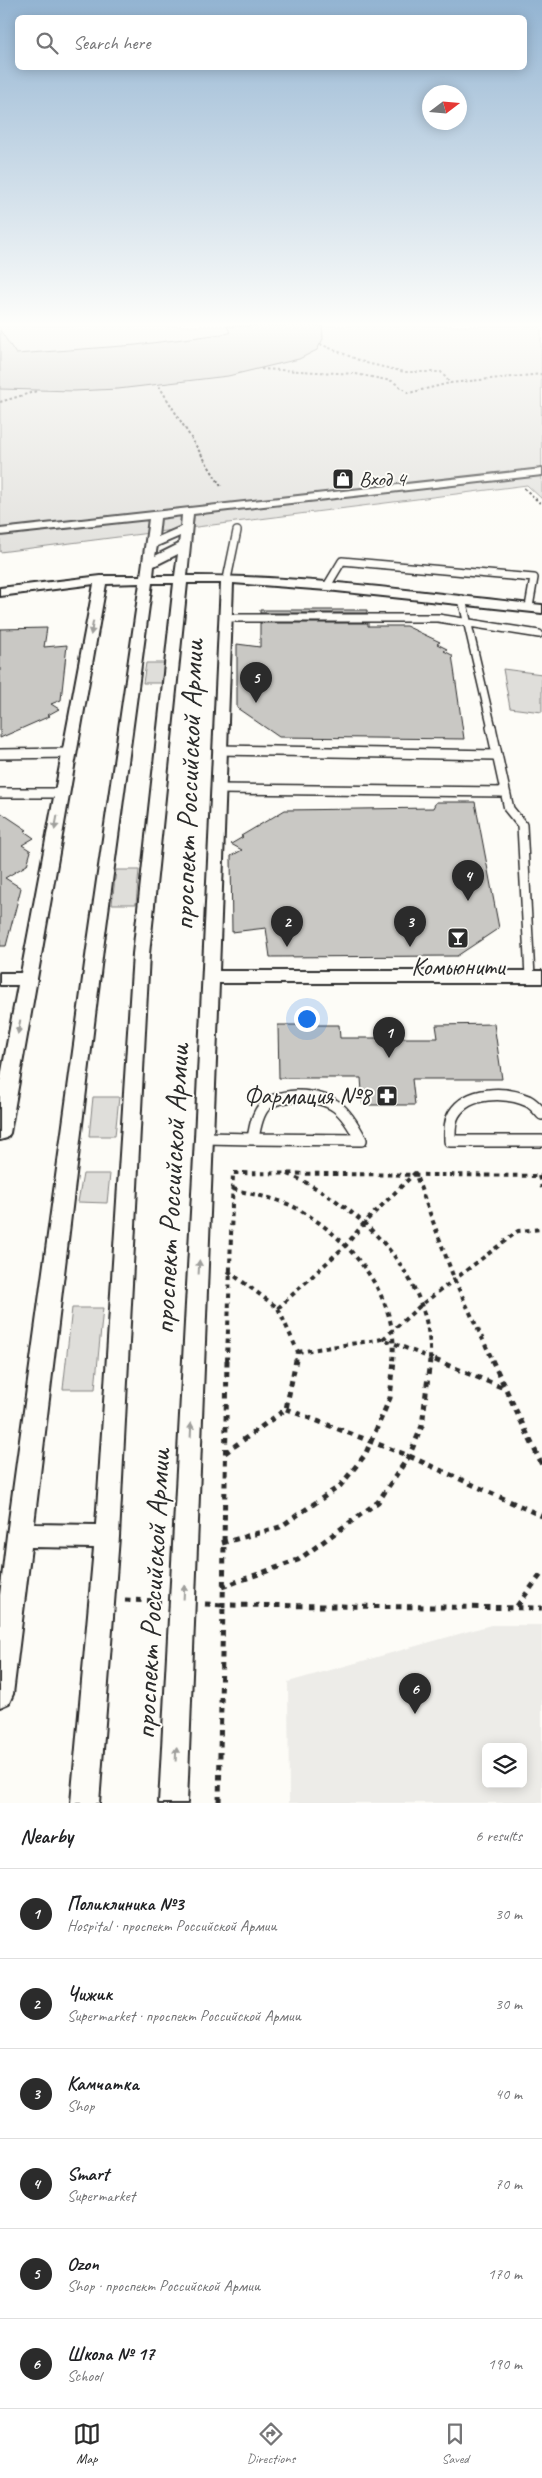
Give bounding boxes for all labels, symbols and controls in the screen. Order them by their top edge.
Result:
search box [15,15,527,70]
icon: search [33,29,61,57]
text: Search here [73,31,150,55]
north arrow [422,85,467,130]
place label: Вход 4 [359,466,408,492]
shop icon: Вход 4 [331,467,355,491]
one-way arrow [88,621,96,637]
street label: проспект Российской Армии [164,637,212,931]
pin: 5 [240,662,272,703]
one-way arrow [52,815,60,831]
pin: 4 [452,860,484,901]
pin: 2 [271,906,303,947]
pin: 3 [394,906,426,947]
bar icon: Комьюнити [446,926,470,950]
place label: Комьюнити [411,951,507,983]
your location [294,1006,320,1032]
pin: 1 [373,1017,405,1058]
one-way arrow [14,1020,22,1036]
street label: проспект Российской Армии [144,1041,198,1335]
place label: Фармация №8 [244,1080,374,1112]
pharmacy icon: Фармация №8 [375,1084,399,1108]
one-way arrow [195,1259,203,1275]
one-way arrow [188,1421,196,1437]
street label: проспект Российской Армии [125,1446,179,1740]
one-way arrow [180,1584,188,1600]
pin: 6 [399,1673,431,1714]
map controls [482,1743,527,1788]
button: layers [482,1743,527,1788]
one-way arrow [172,1746,180,1762]
text: Nearby [20,1823,73,1849]
text: 6 results [475,1826,522,1846]
text: Поликлиника №3 [67,1892,184,1916]
text: 1 [32,1904,40,1924]
text: 30 m [495,1904,522,1924]
text: Hospital · проспект Российской Армии [67,1916,277,1936]
text: Чижик [67,1982,112,2006]
text: 2 [32,1994,40,2014]
text: 30 m [495,1994,522,2014]
text: Supermarket · проспект Российской Армии [67,2006,301,2026]
text: Камчатка [67,2072,138,2096]
text: 3 [32,2084,40,2104]
text: 40 m [495,2084,522,2104]
text: Shop [67,2096,94,2116]
text: Smart [67,2162,109,2186]
text: 4 [32,2174,40,2194]
text: 70 m [495,2174,522,2194]
text: Supermarket [67,2186,135,2206]
text: Ozon [67,2252,99,2276]
text: 5 [33,2264,39,2284]
text: 170 m [488,2264,522,2284]
text: Shop · проспект Российской Армии [67,2276,260,2296]
text: Школа № 17 [67,2342,154,2366]
text: 6 [32,2354,40,2374]
text: 190 m [488,2354,522,2374]
text: School [67,2366,101,2386]
tab: Map [73,2420,101,2467]
tab: Directions [247,2420,295,2467]
tab: Saved [441,2420,469,2467]

